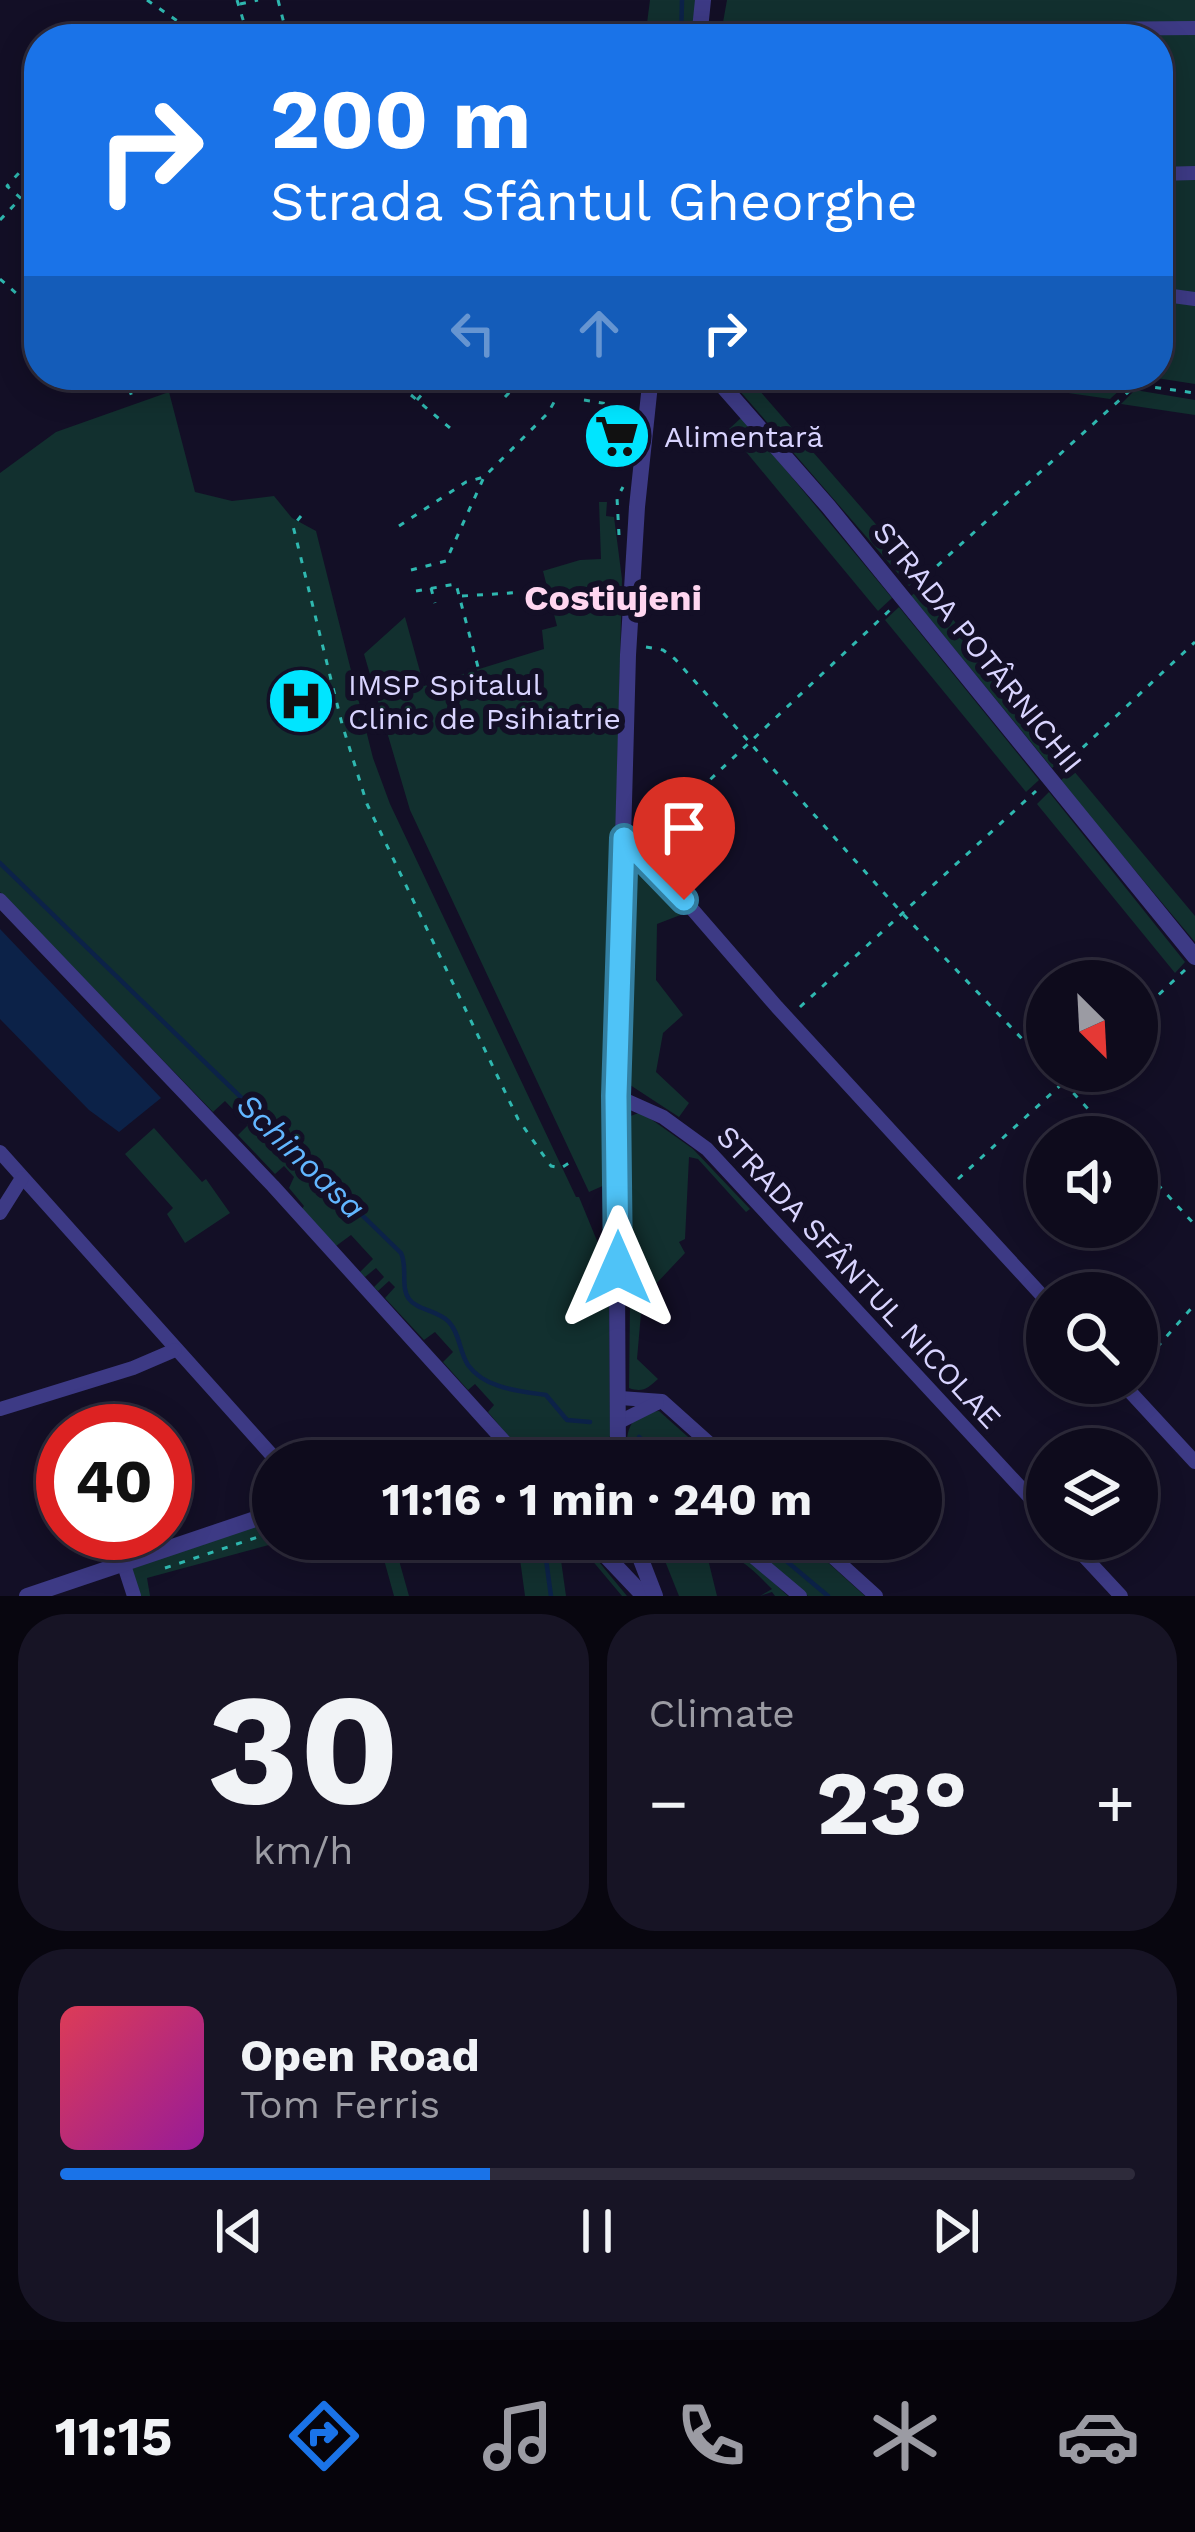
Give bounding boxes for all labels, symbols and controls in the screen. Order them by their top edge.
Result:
text: 200 m [270,70,531,168]
icon: right [72,72,228,228]
text: Strada Sfântul Gheorghe [270,170,918,233]
icon: left [440,300,506,366]
icon: ahead [566,300,632,366]
icon: right [692,300,758,366]
supermarket icon: Alimentară [582,401,652,471]
place label: Alimentară [664,419,824,454]
street label: STRADA POTÂRNICHII [866,515,1090,779]
district label: Costiujeni [524,577,702,619]
hospital icon: IMSP Spitalul Clinic de Psihiatrie [266,666,336,736]
place label: IMSP Spitalul Clinic de Psihiatrie [348,667,621,736]
pin [633,777,735,900]
icon: arrive [651,795,717,861]
north arrow [1026,960,1158,1092]
map controls [1026,960,1158,1560]
water label: Schinoasa [229,1085,373,1227]
button: sound [1026,1116,1158,1248]
street label: STRADA SFÂNTUL NICOLAE [710,1119,1008,1435]
position arrow [555,1205,681,1331]
button: search [1026,1272,1158,1404]
speed limit sign: 40 [36,1404,192,1560]
button: layers [1026,1428,1158,1560]
text: 11:16 · 1 min · 240 m [382,1473,812,1526]
text: 30 [207,1658,400,1841]
text: Climate [649,1691,795,1736]
text: 23° [816,1750,968,1856]
text: − [649,1765,688,1842]
text: + [1095,1765,1135,1842]
text: km/h [253,1828,353,1873]
text: Open Road [240,2029,480,2082]
text: Tom Ferris [240,2082,440,2127]
icon: previous [206,2198,272,2264]
icon: pause [564,2198,630,2264]
icon: next [923,2198,989,2264]
icon: directions [282,2394,366,2478]
icon: music [476,2394,560,2478]
icon: phone [669,2394,753,2478]
icon: climate [863,2394,947,2478]
icon: car [1056,2394,1140,2478]
text: 11:15 [55,2405,172,2468]

